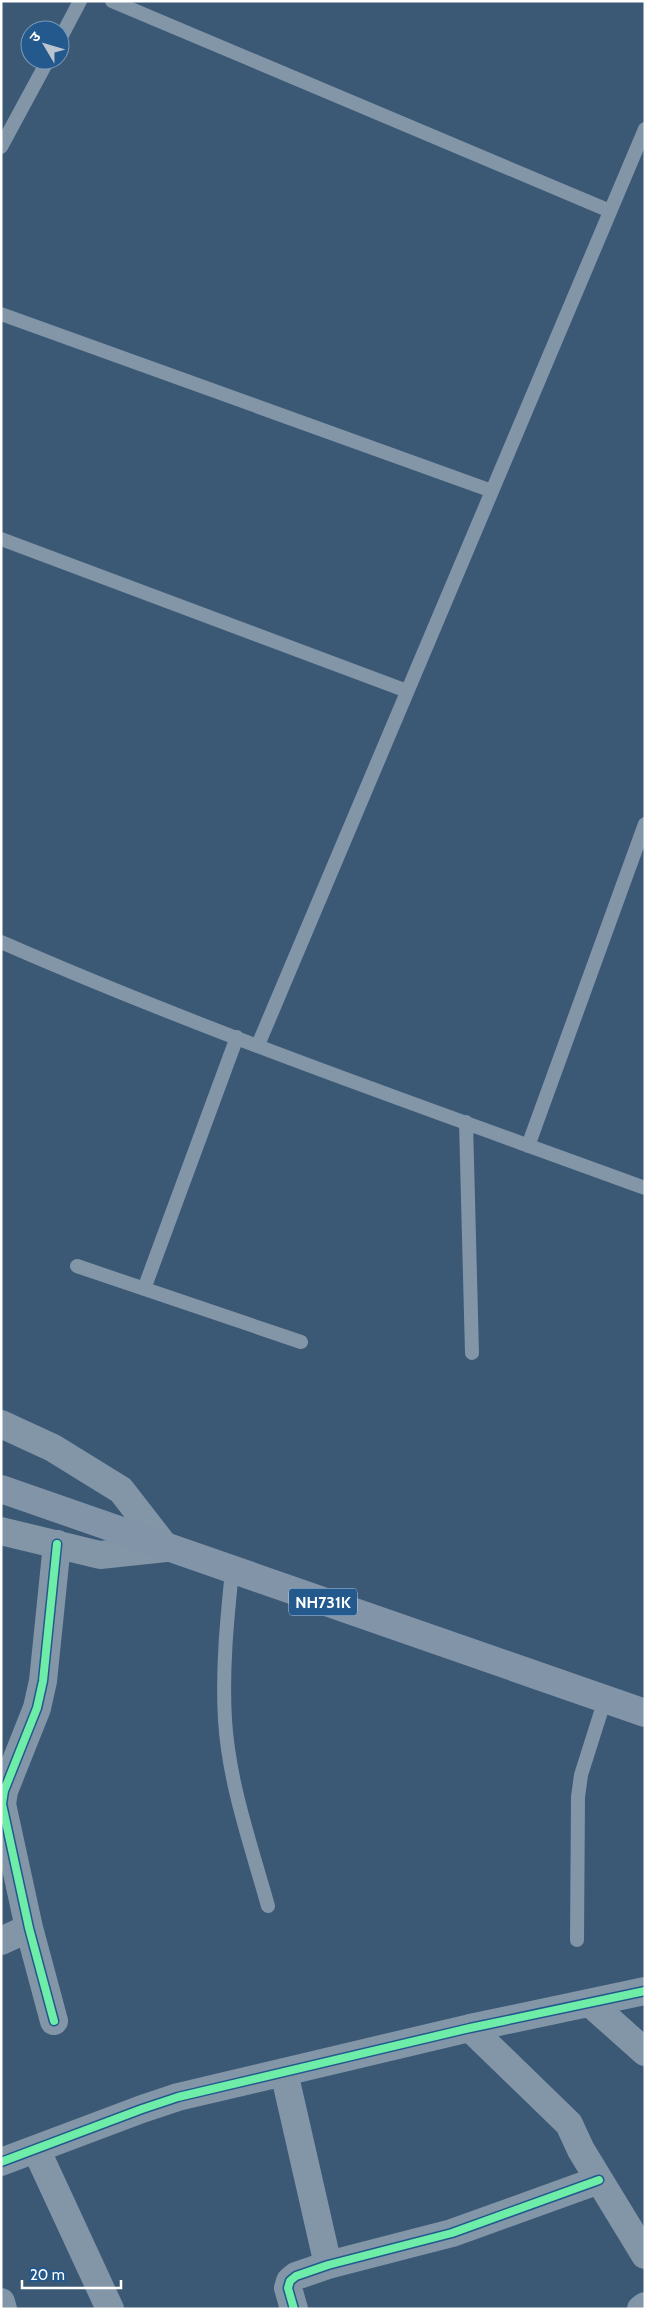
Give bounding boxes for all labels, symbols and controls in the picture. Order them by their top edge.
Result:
north arrow [20,20,70,70]
text: उ [25,28,45,46]
road number: NH731K [289,1588,357,1615]
scale bar [22,2258,121,2290]
text: 20 m [30,2266,65,2284]

